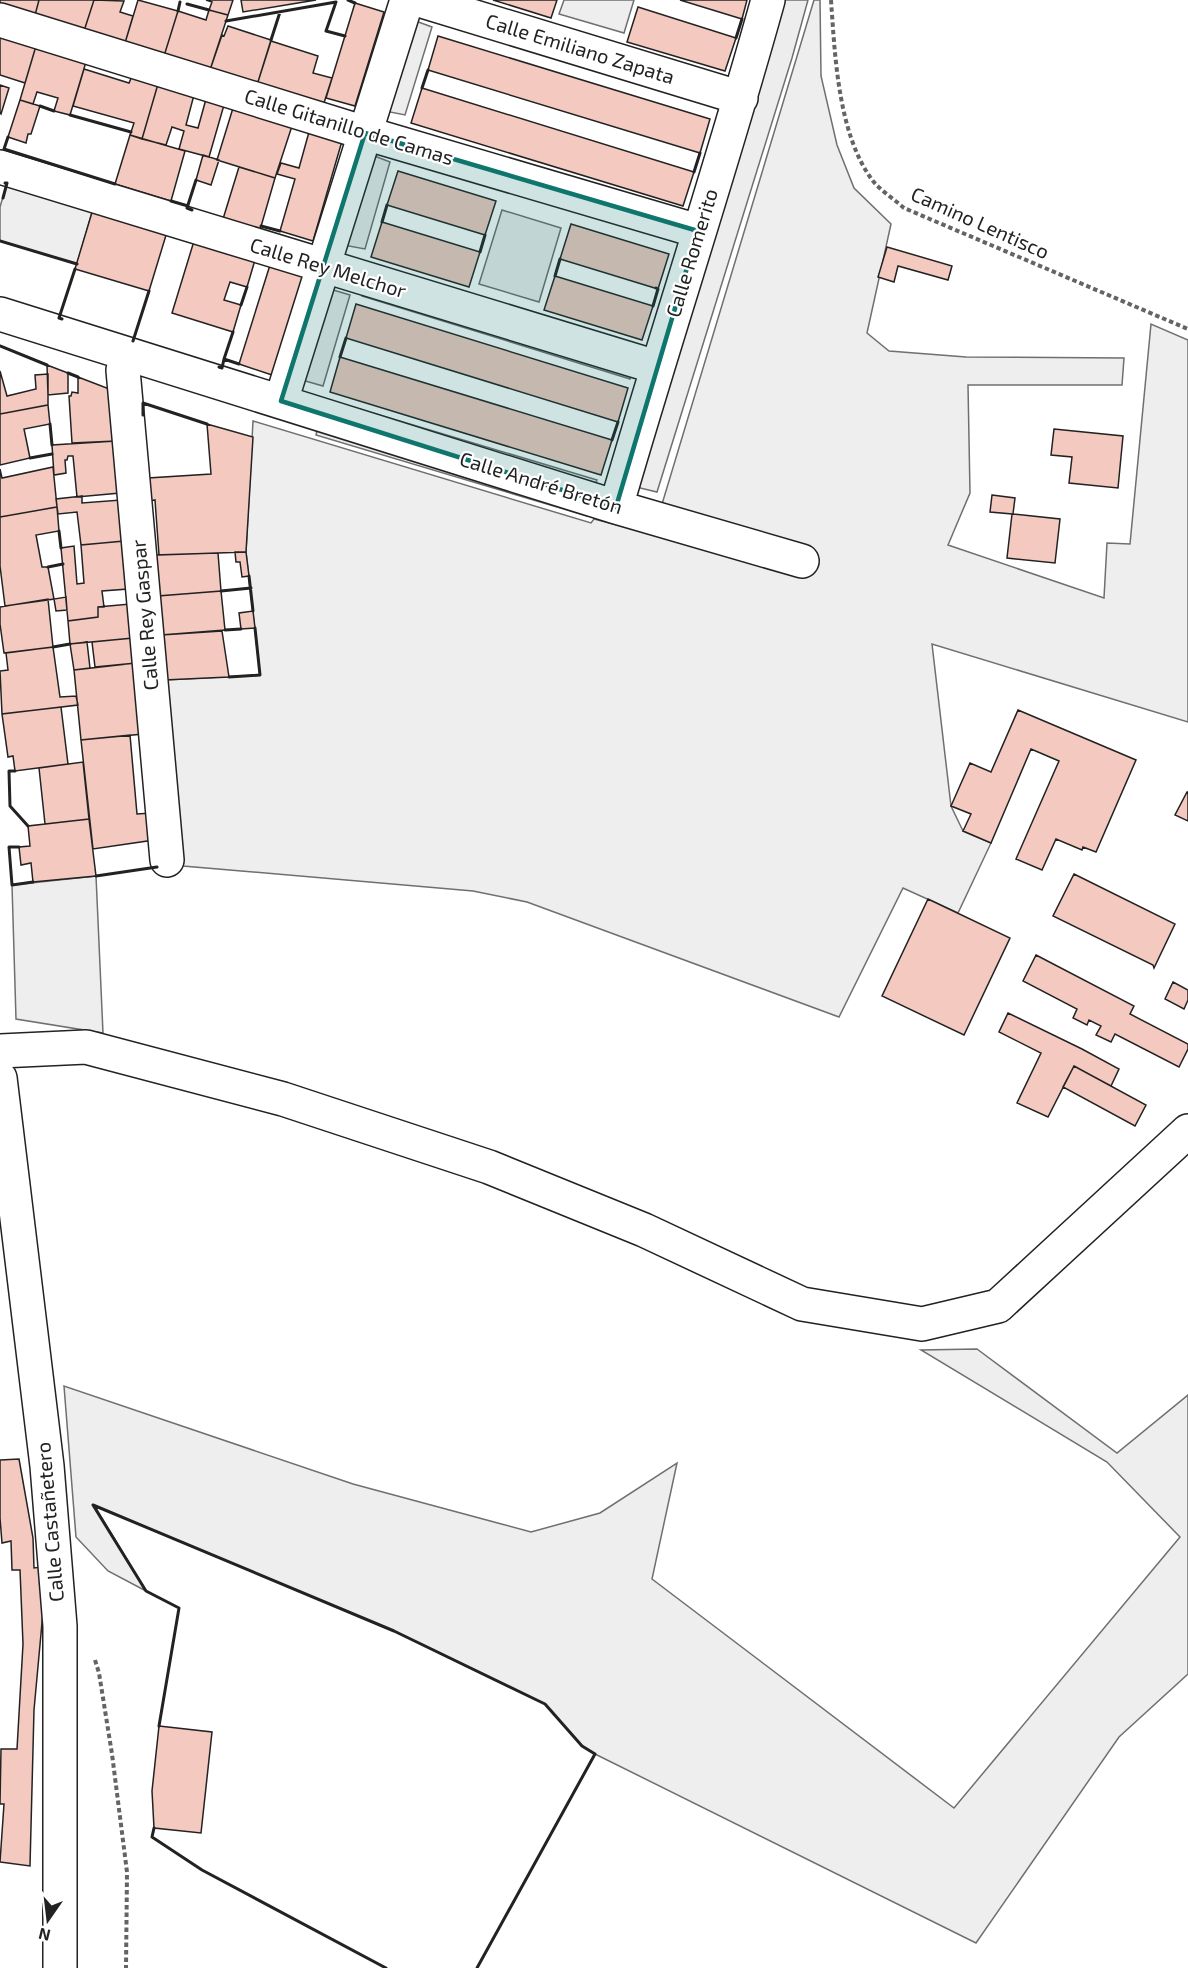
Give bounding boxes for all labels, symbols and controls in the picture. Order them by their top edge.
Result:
street label: Calle Emiliano Zapata [483,8,677,88]
street label: Calle Gitanillo de Camas [242,83,457,169]
street label: Camino Lentisco [908,181,1053,263]
street label: Calle Romerito [660,185,722,320]
street label: Calle Rey Melchor [247,232,409,302]
street label: Calle André Bretón [457,446,626,518]
street label: Calle Rey Gaspar [125,539,163,692]
street label: Calle Castañetero [30,1441,68,1603]
north arrow [18,1890,78,1950]
text: N [36,1924,52,1946]

